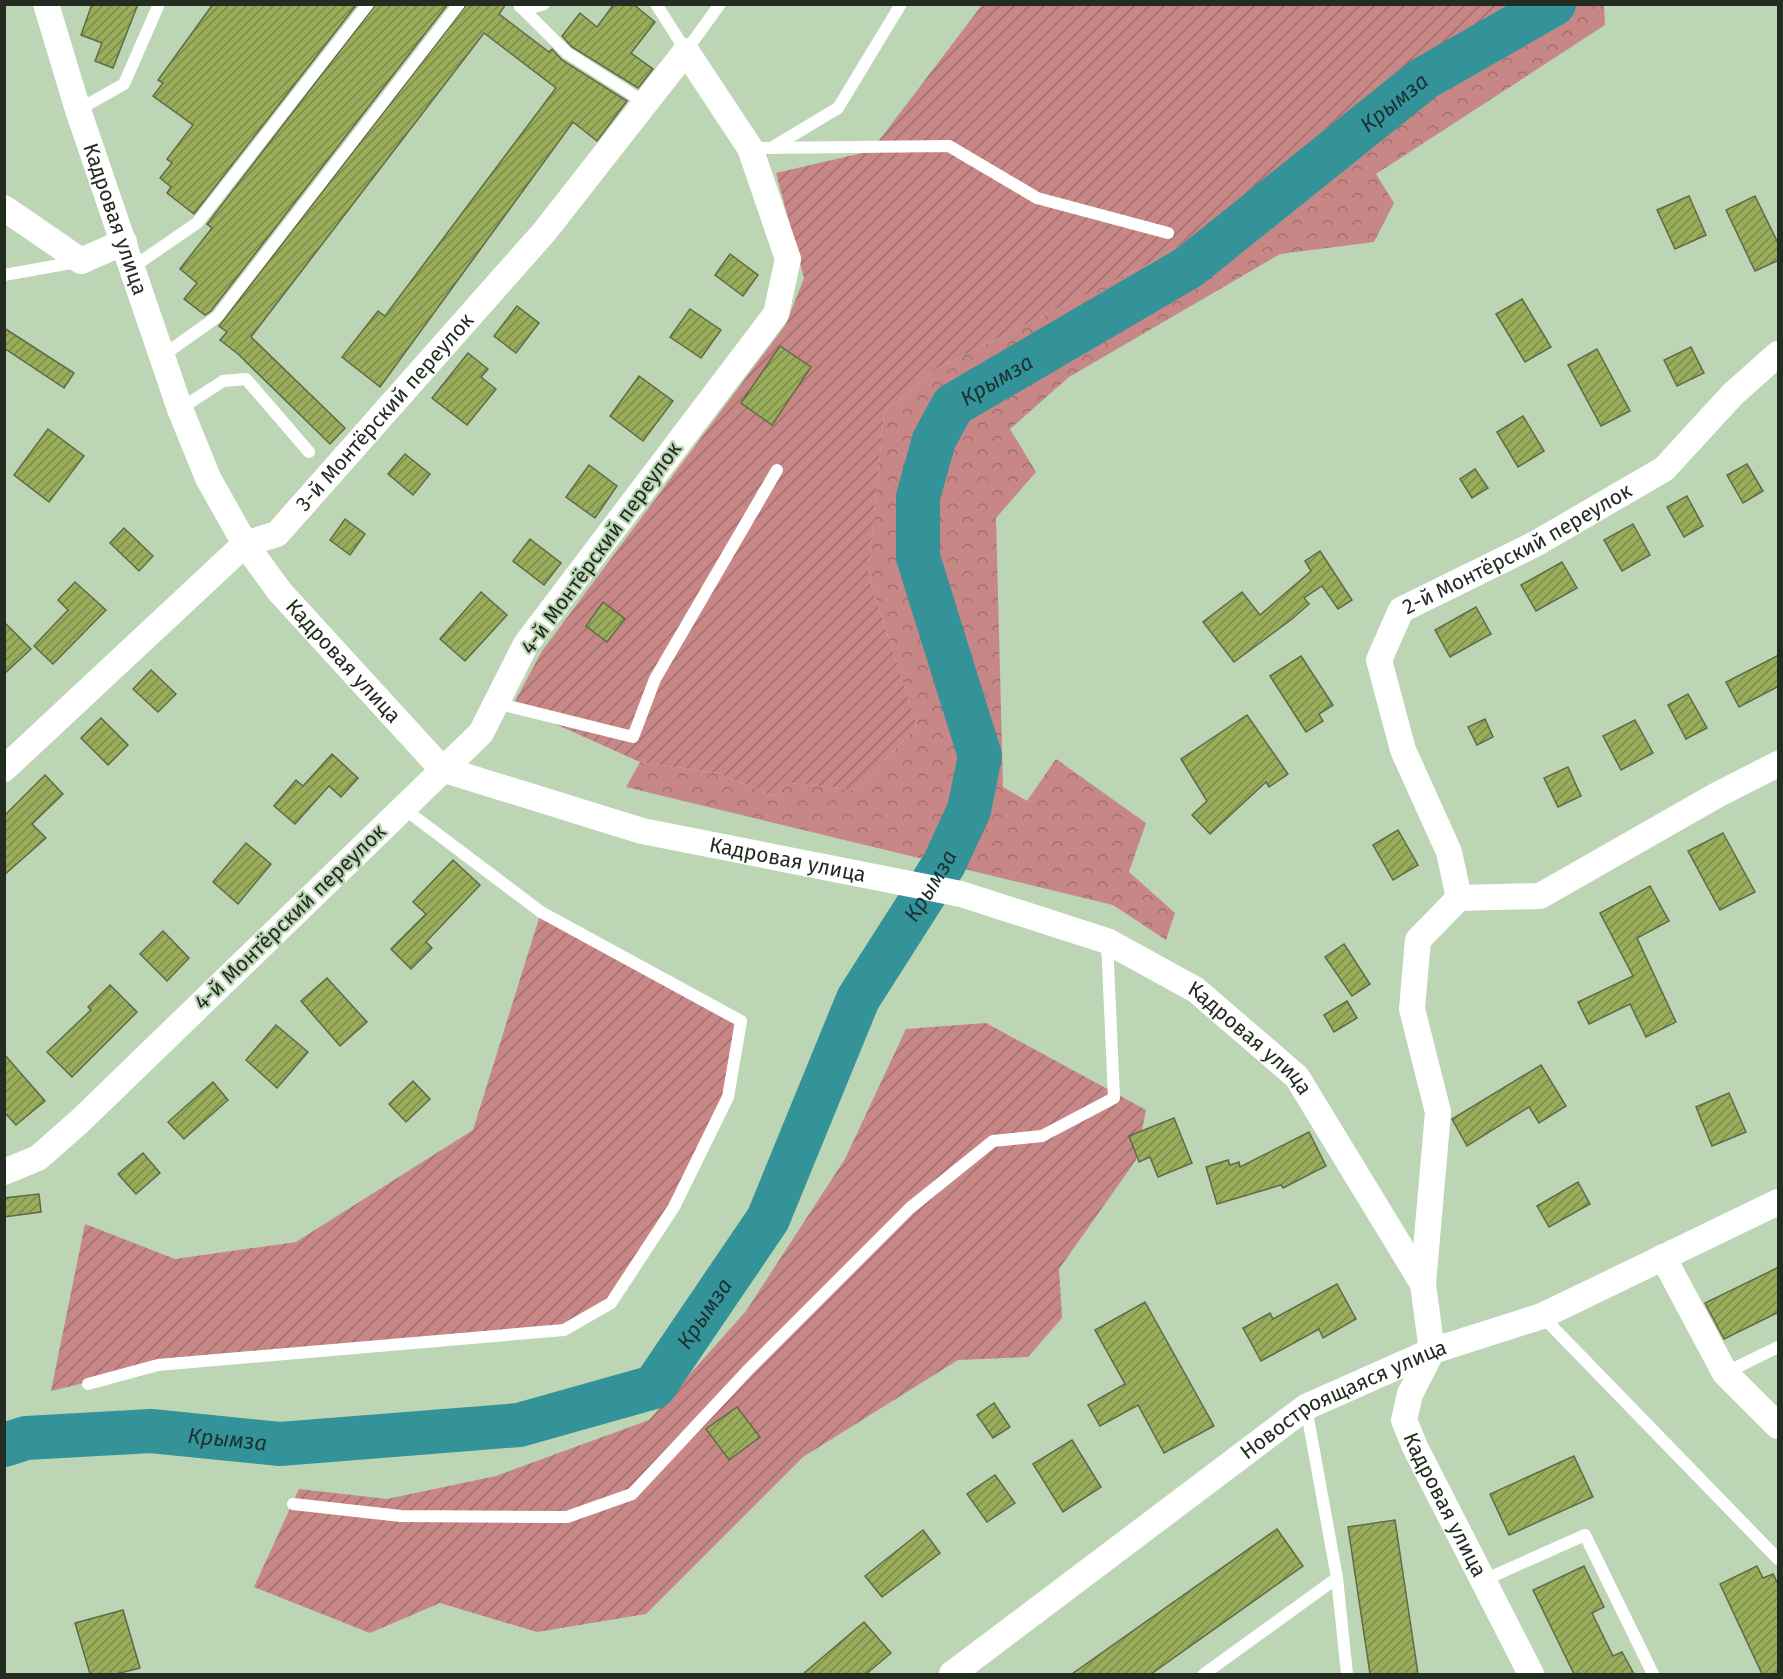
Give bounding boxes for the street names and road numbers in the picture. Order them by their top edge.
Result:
street label: Кадровая улица [77,140,153,299]
street label: 3-й Монтёрский переулок [290,308,479,517]
street label: 4-й Монтёрский переулок [515,437,687,659]
street label: 2-й Монтёрский переулок [1398,478,1637,620]
street label: Кадровая улица [280,594,407,729]
street label: 4-й Монтёрский переулок [189,819,391,1015]
street label: Кадровая улица [707,832,868,888]
street label: Кадровая улица [1183,975,1318,1100]
street label: Новостроящаяся улица [1235,1334,1450,1465]
street label: Кадровая улица [1397,1429,1492,1582]

